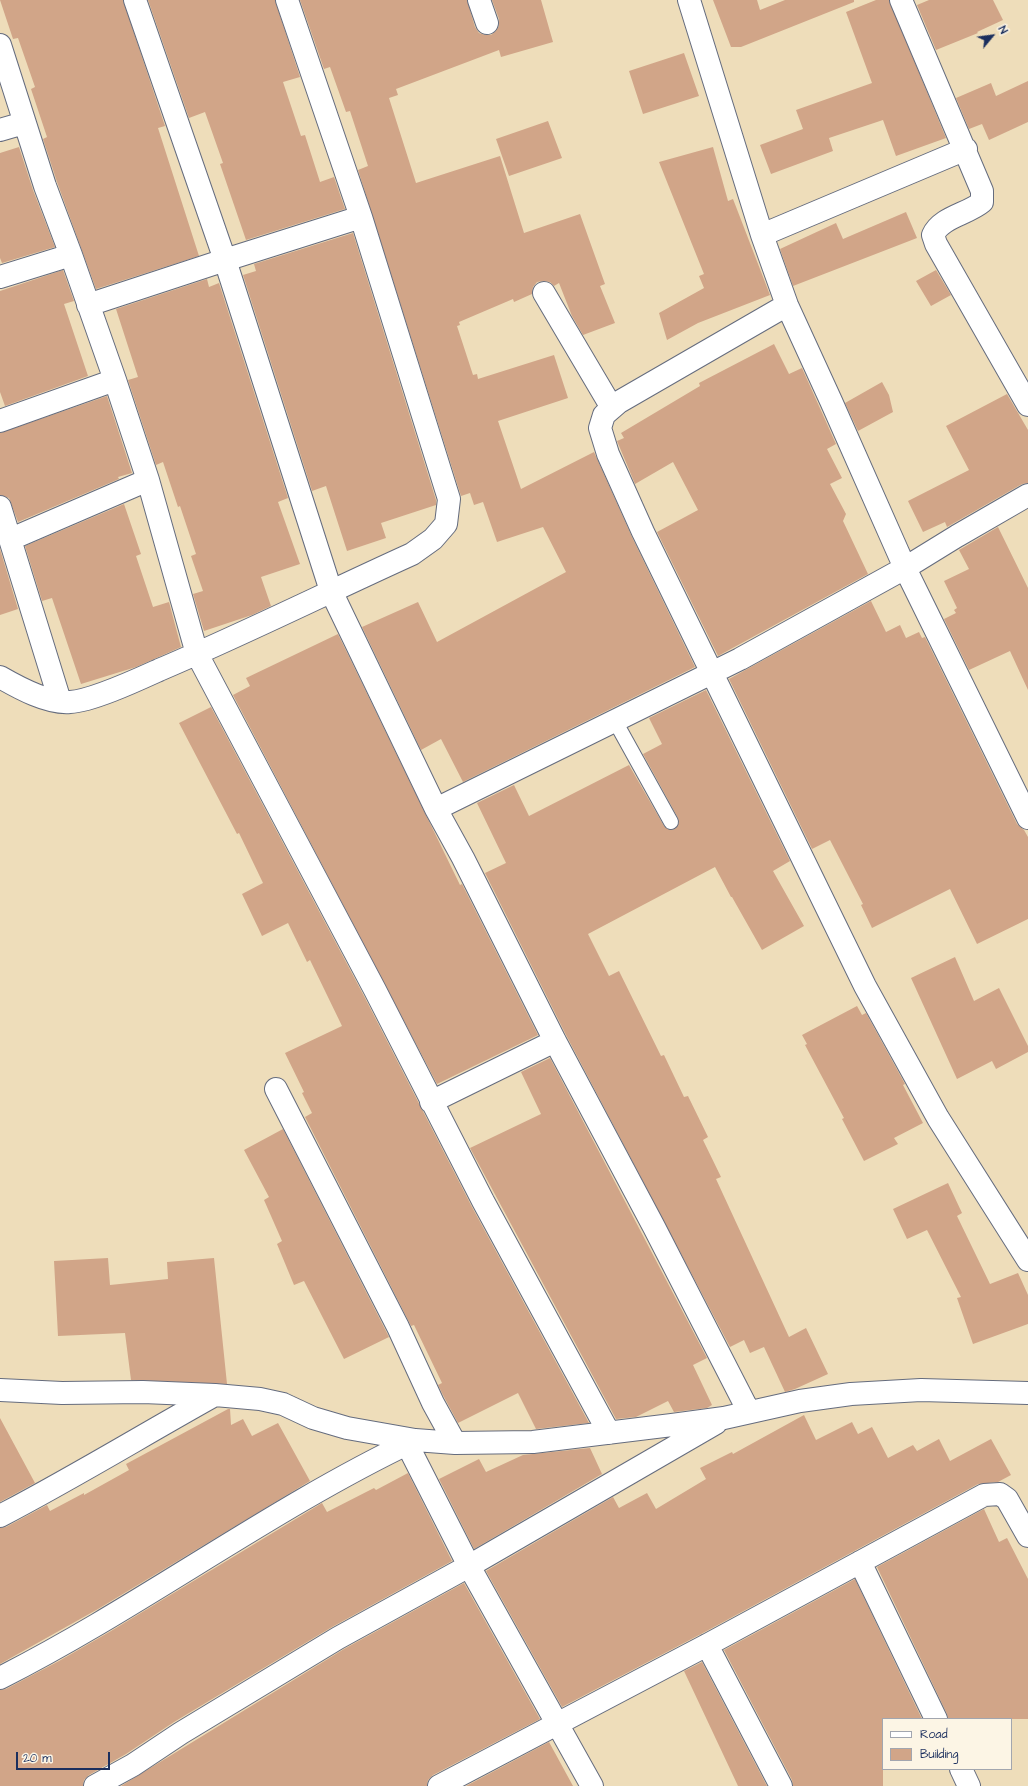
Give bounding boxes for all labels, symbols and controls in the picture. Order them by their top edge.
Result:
north arrow [972,16,1012,56]
text: N [995,23,1011,37]
legend [882,1718,1012,1770]
text: Road [920,1726,948,1743]
scale bar [18,1744,112,1770]
text: Building [920,1746,958,1763]
text: 20 m [23,1750,52,1767]

